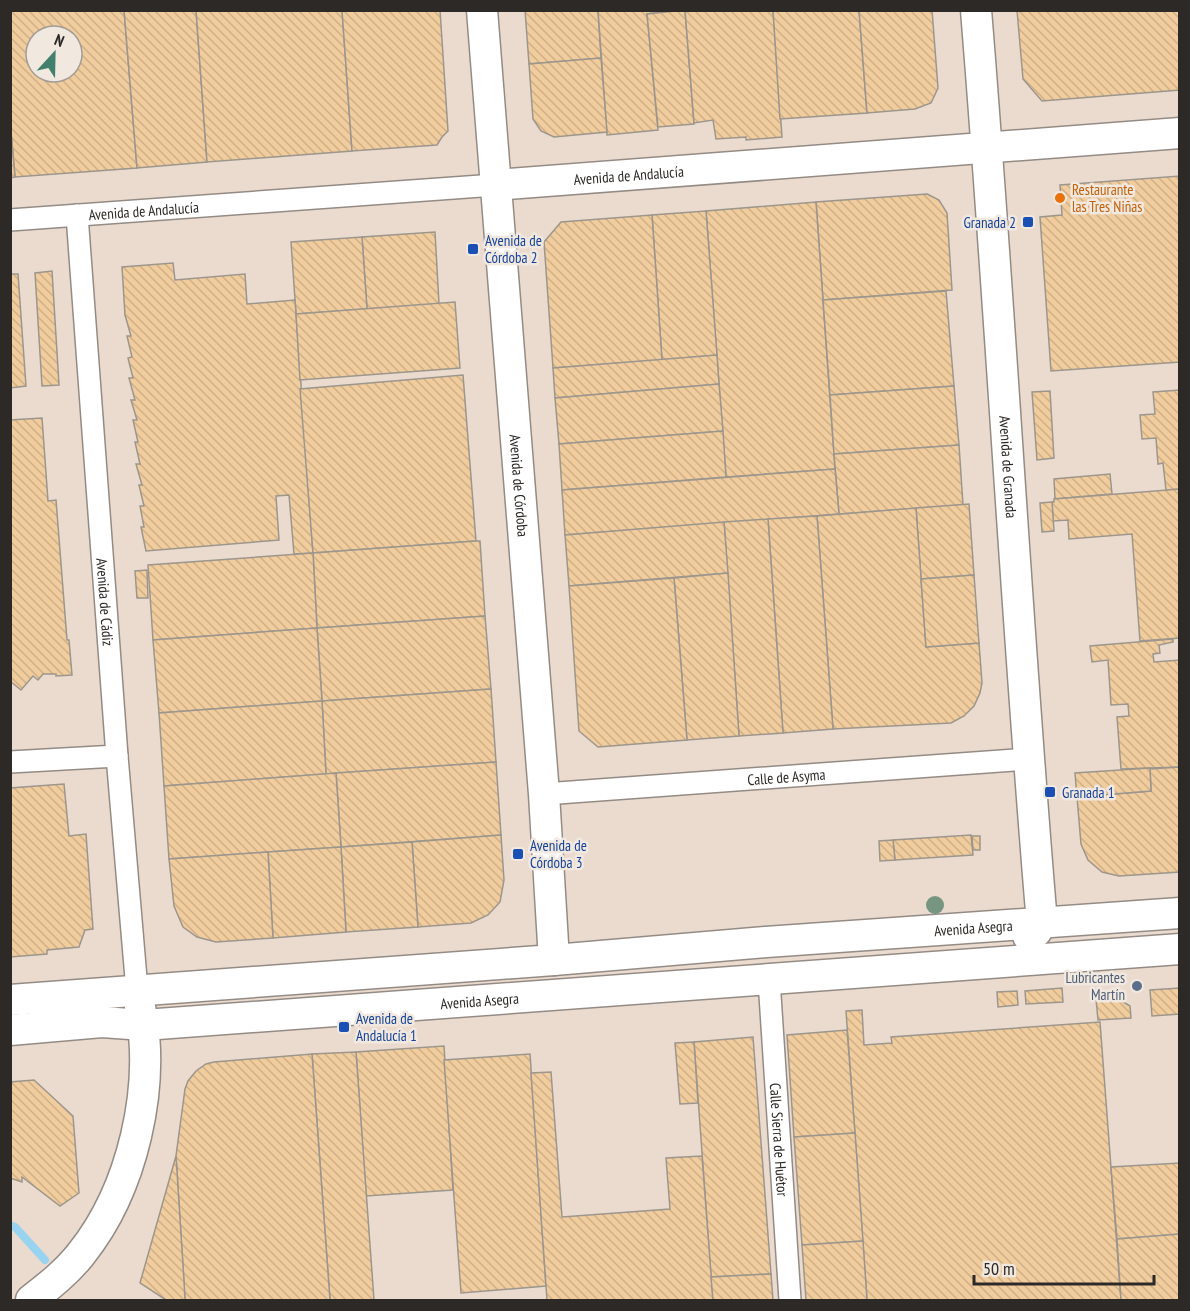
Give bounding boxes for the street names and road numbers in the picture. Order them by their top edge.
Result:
street label: Avenida de Andalucía [573,161,684,189]
street label: Avenida de Andalucía [88,197,199,224]
street label: Avenida de Granada [996,415,1022,519]
street label: Avenida de Córdoba [506,434,533,537]
street label: Avenida de Cádiz [93,557,118,647]
street label: Calle de Asyma [747,764,826,789]
street label: Avenida Asegra [933,915,1013,940]
street label: Avenida Asegra [440,988,520,1013]
street label: Calle Sierra de Huétor [766,1082,793,1198]

